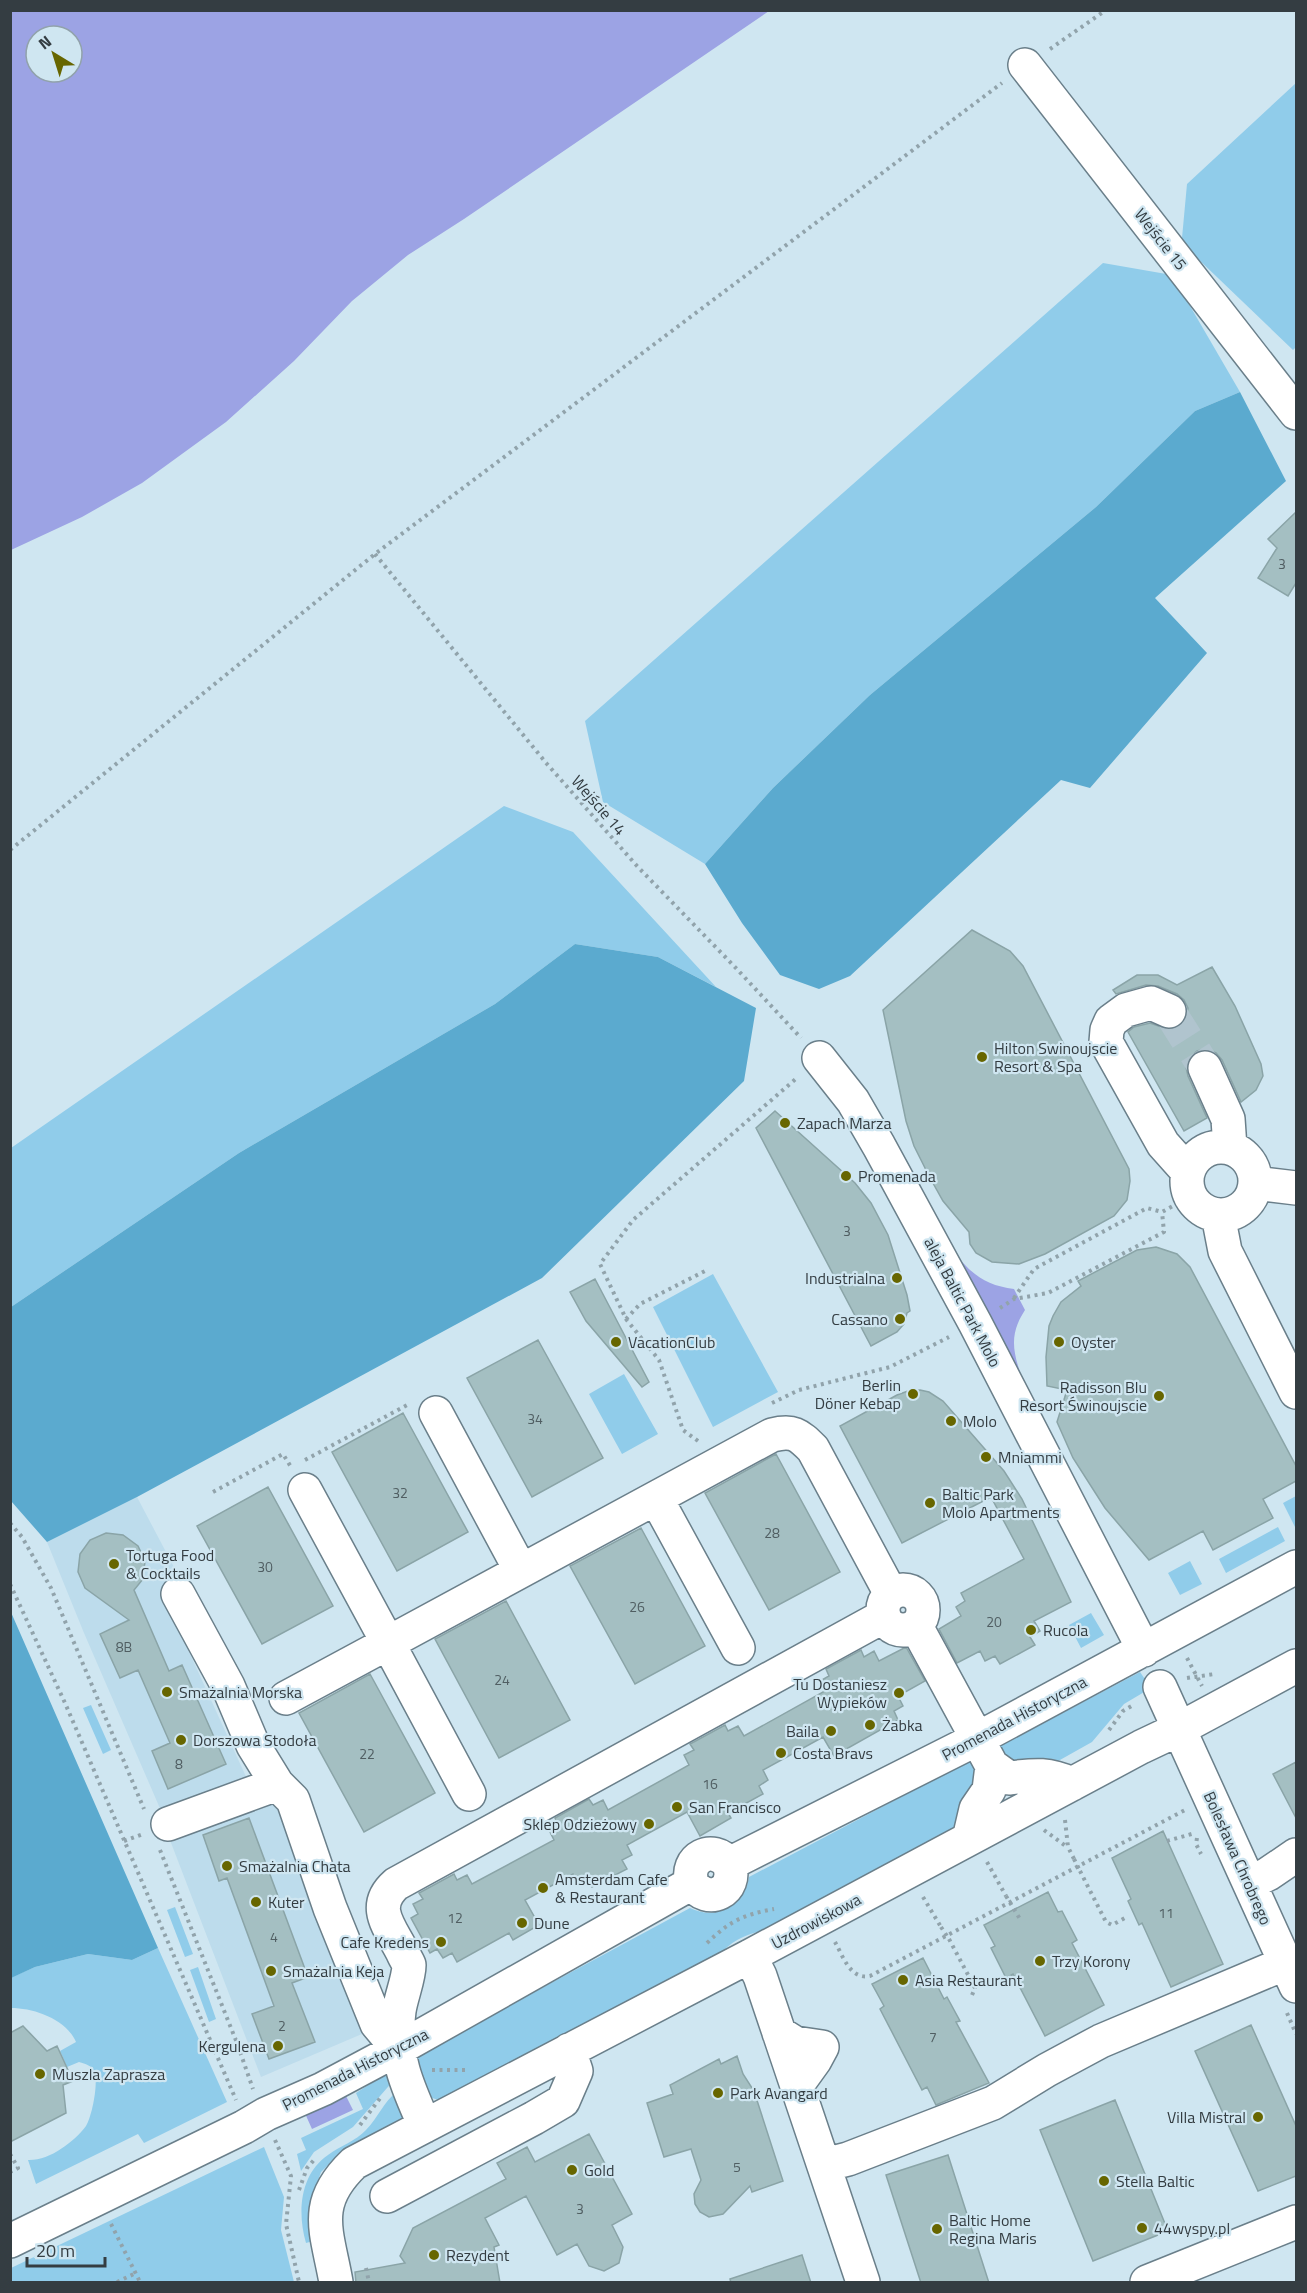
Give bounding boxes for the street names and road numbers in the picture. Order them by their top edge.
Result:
street label: Wejście 15 [1129,203,1193,275]
street label: Wejście 14 [566,770,632,840]
street label: aleja Baltic Park Molo [919,1233,1007,1371]
street label: Promenada Historyczna [937,1670,1091,1766]
street label: Bolesława Chrobrego [1198,1787,1278,1929]
street label: Uzdrowiskowa [767,1887,865,1955]
street label: Promenada Historyczna [278,2022,432,2116]

